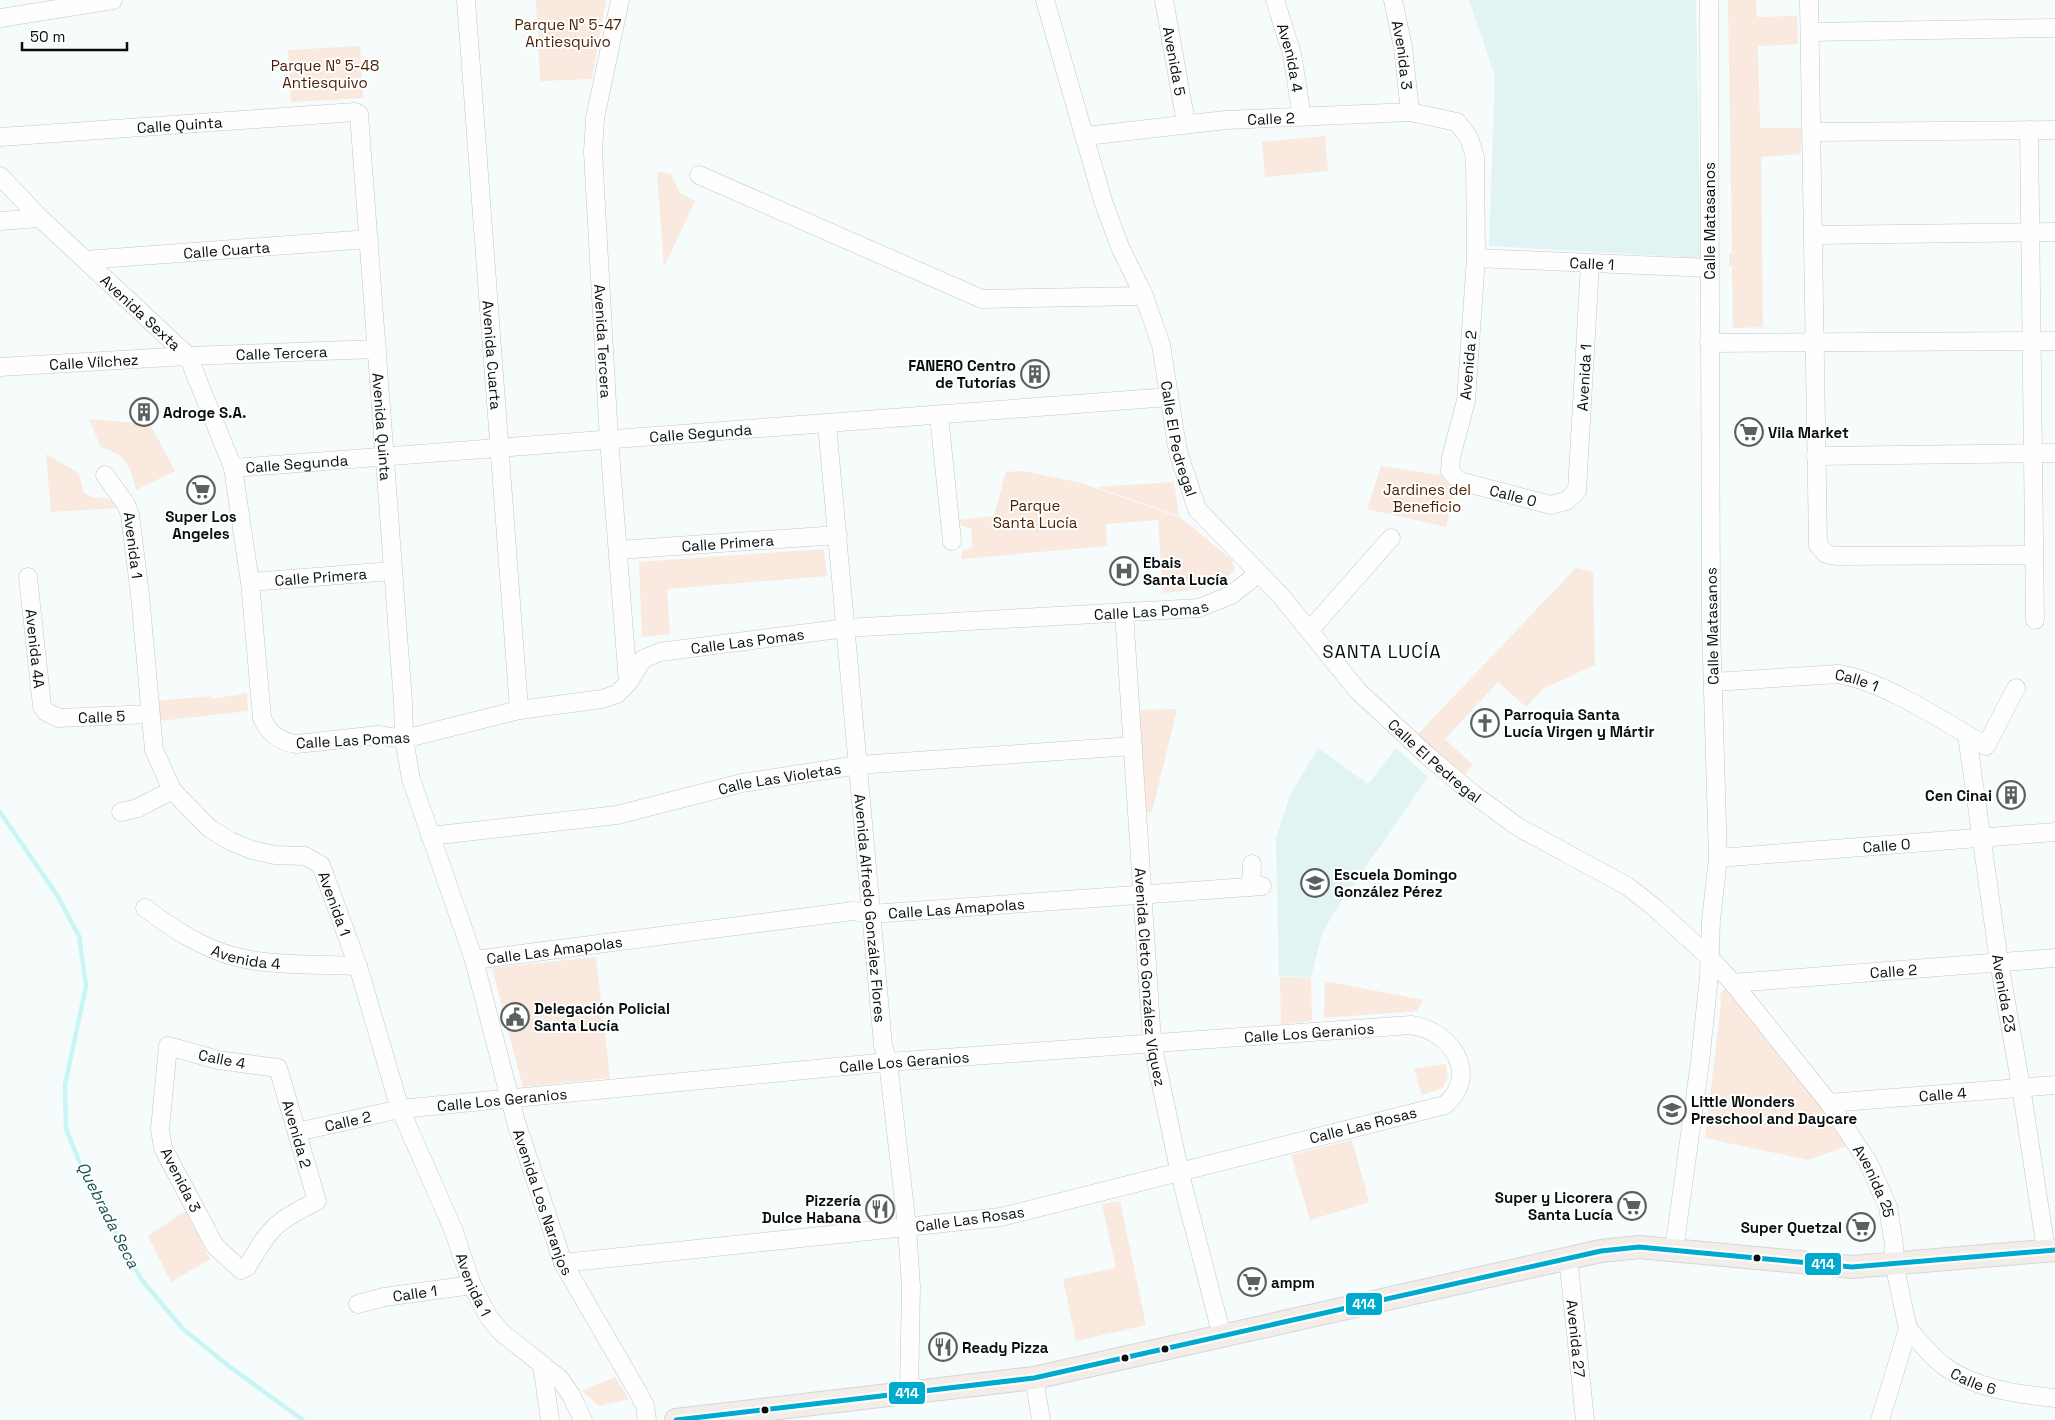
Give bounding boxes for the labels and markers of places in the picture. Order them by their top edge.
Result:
place label: FANERO Centro de Tutorías [908,356,1016,392]
building icon: FANERO Centro de Tutorías [1020,359,1050,389]
building icon: Adroge S.A. [129,397,159,427]
place label: Adroge S.A. [163,403,247,422]
supermarket icon: Vila Market [1734,417,1764,447]
place label: Vila Market [1768,423,1849,442]
supermarket icon: Super Los Angeles [186,475,216,505]
place label: Super Los Angeles [165,507,237,543]
place label: Ebais Santa Lucía [1143,553,1228,589]
hospital icon: Ebais Santa Lucía [1109,556,1139,586]
place label: Parroquia Santa Lucía Virgen y Mártir [1504,705,1654,741]
church icon: Parroquia Santa Lucía Virgen y Mártir [1470,708,1500,738]
building icon: Cen Cinai [1996,780,2026,810]
place label: Cen Cinai [1925,786,1992,805]
place label: Escuela Domingo González Pérez [1334,865,1457,901]
school or university icon: Escuela Domingo González Pérez [1300,868,1330,898]
place label: Delegación Policial Santa Lucía [534,999,670,1035]
public building icon: Delegación Policial Santa Lucía [500,1002,530,1032]
place label: Little Wonders Preschool and Daycare [1691,1092,1858,1128]
school or university icon: Little Wonders Preschool and Daycare [1657,1095,1687,1125]
place label: Super y Licorera Santa Lucía [1495,1188,1613,1224]
place label: Pizzería Dulce Habana [762,1191,861,1227]
supermarket icon: Super y Licorera Santa Lucía [1617,1191,1647,1221]
restaurant icon: Pizzería Dulce Habana [865,1194,895,1224]
supermarket icon: Super Quetzal [1846,1212,1876,1242]
place label: Super Quetzal [1741,1218,1842,1237]
unlabelled marker [1752,1253,1762,1263]
supermarket icon: ampm [1237,1267,1267,1297]
place label: ampm [1271,1273,1315,1292]
restaurant icon: Ready Pizza [928,1332,958,1362]
place label: Ready Pizza [962,1338,1049,1357]
unlabelled marker [1160,1344,1170,1354]
unlabelled marker [1120,1353,1130,1363]
unlabelled marker [760,1405,770,1415]

